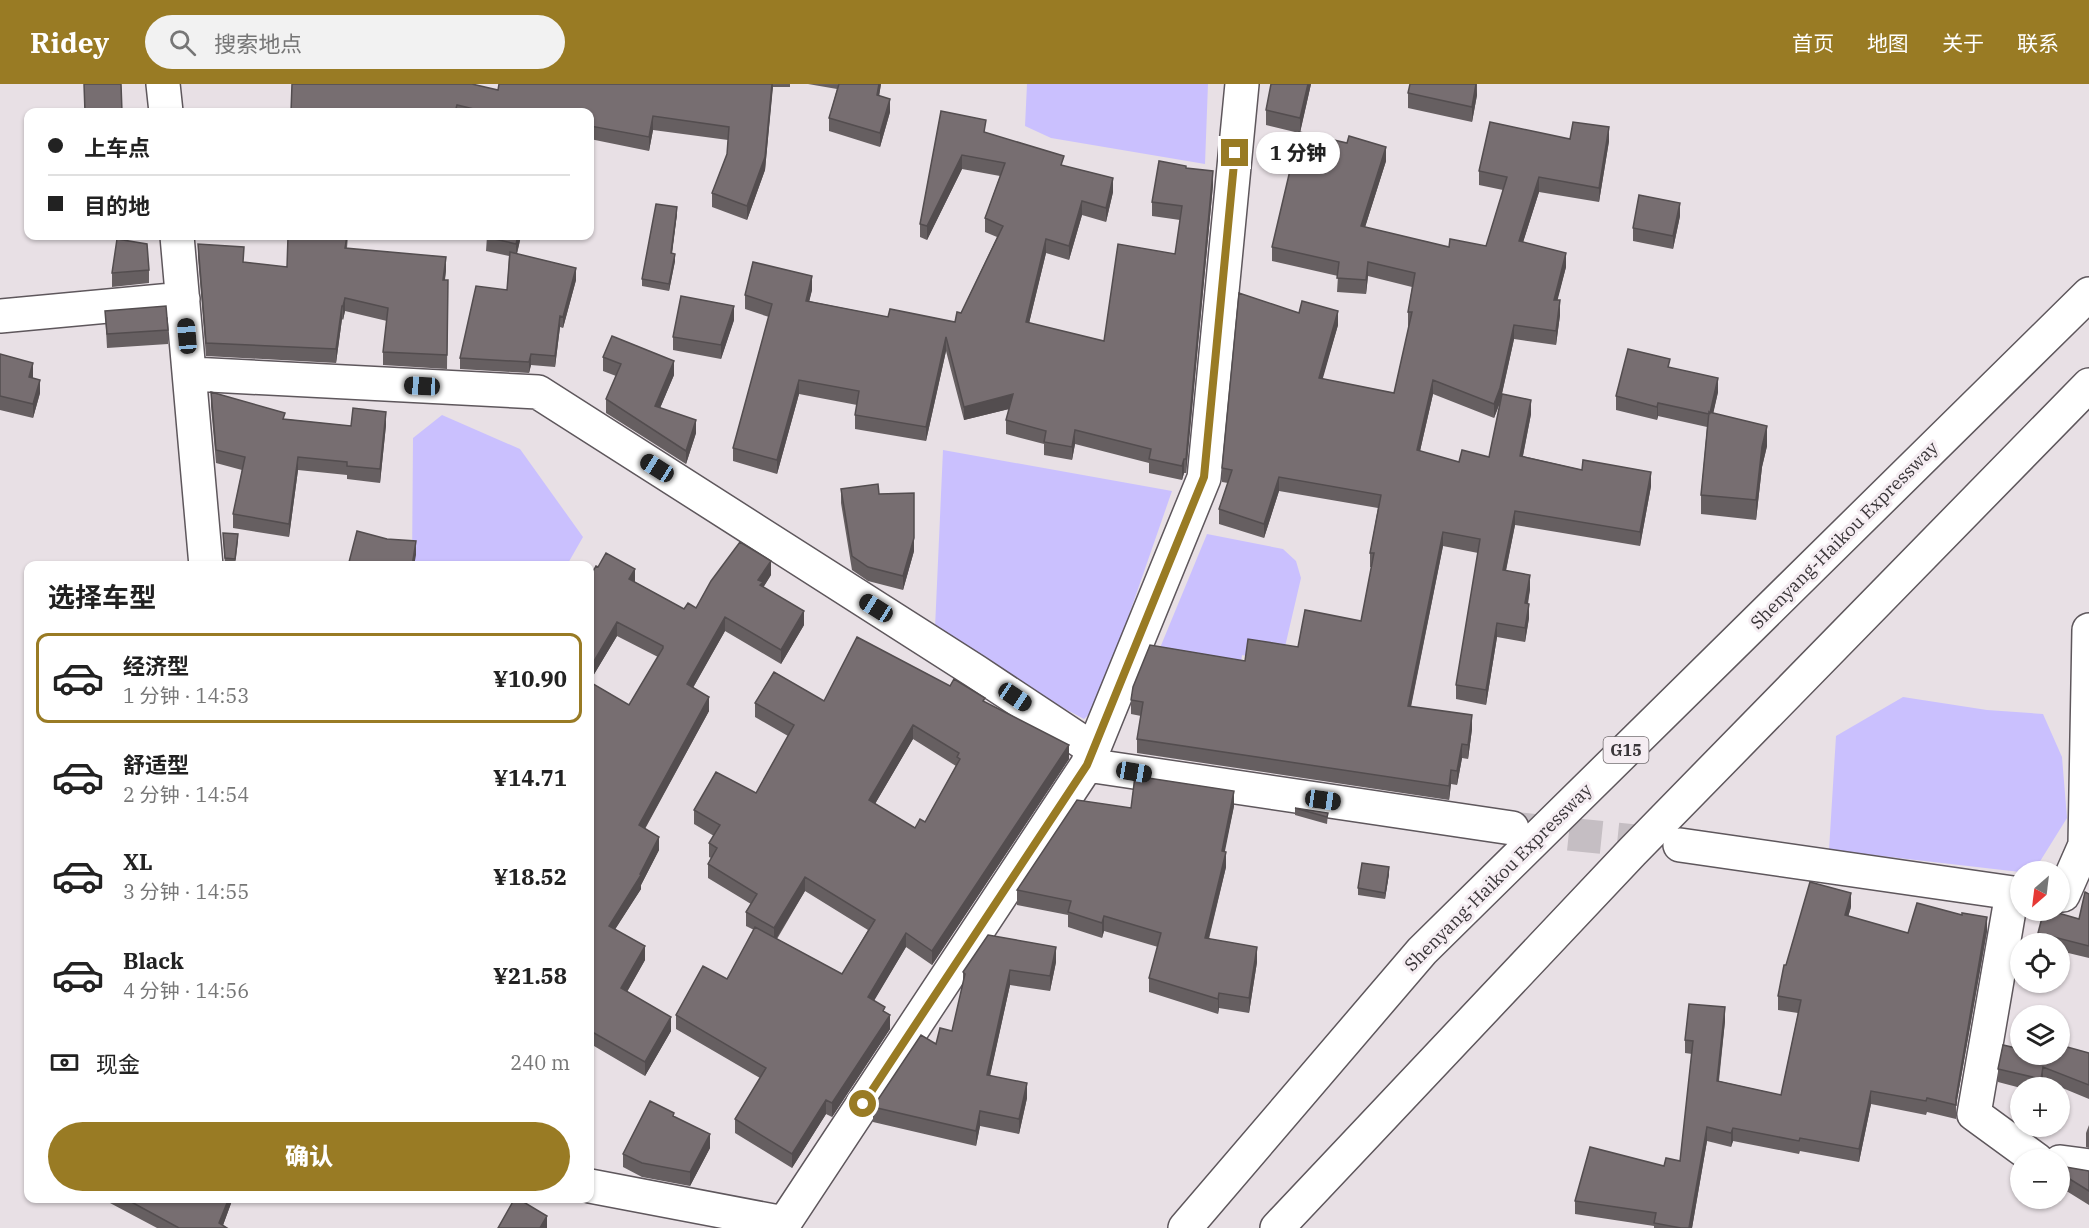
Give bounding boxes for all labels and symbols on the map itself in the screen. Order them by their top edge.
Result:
callout: 1 分钟 [1256,132,1340,174]
route end [1221,139,1248,166]
car [176,317,198,355]
car [404,376,440,396]
street label: Shenyang-Haikou Expressway [1745,436,1943,634]
car [637,451,677,485]
car [856,591,896,625]
car [995,679,1035,715]
road number: G15 [1604,737,1648,763]
car [1115,760,1153,784]
street label: Shenyang-Haikou Expressway [1399,778,1597,976]
car [1304,789,1342,811]
north arrow [2010,861,2070,921]
route start [849,1090,876,1117]

